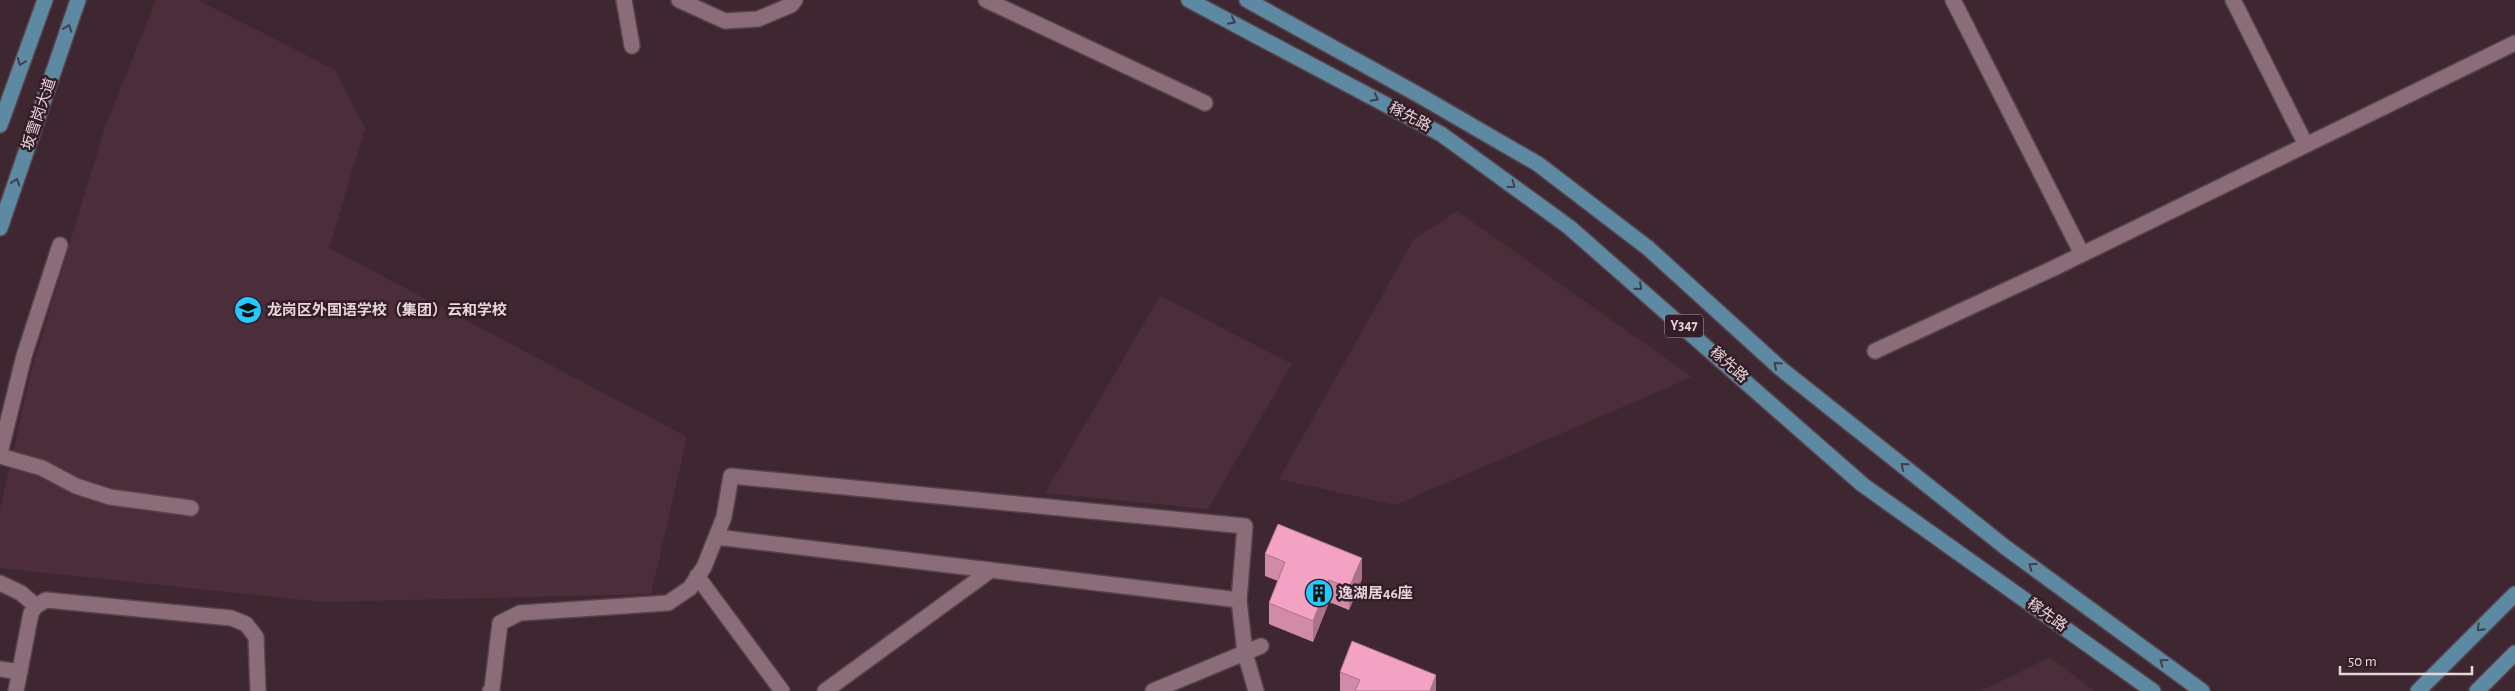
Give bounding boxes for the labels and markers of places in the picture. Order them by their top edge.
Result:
school or university icon: 龙岗区外国语学校（集团）云和学校 [233,295,263,325]
place label: 龙岗区外国语学校（集团）云和学校 [267,301,507,318]
building icon: 逸湖居46座 [1304,578,1334,608]
place label: 逸湖居46座 [1338,584,1413,601]

